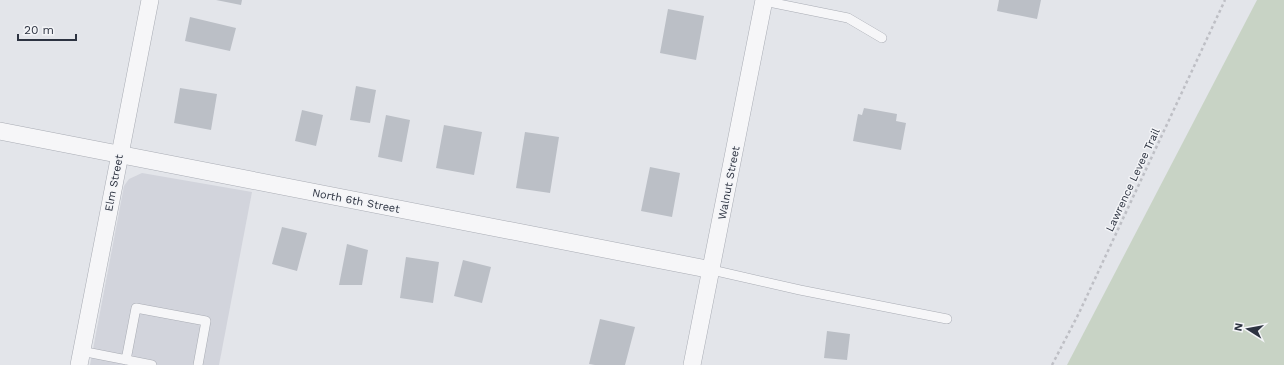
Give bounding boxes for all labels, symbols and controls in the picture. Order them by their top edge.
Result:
scale bar [18,16,76,42]
text: 20 m [24,23,54,37]
street label: Lawrence Levee Trail [1103,126,1163,234]
street label: Walnut Street [715,145,743,221]
street label: Elm Street [102,153,126,213]
street label: North 6th Street [311,186,401,216]
north arrow [1228,309,1268,349]
text: N [1232,322,1246,332]

